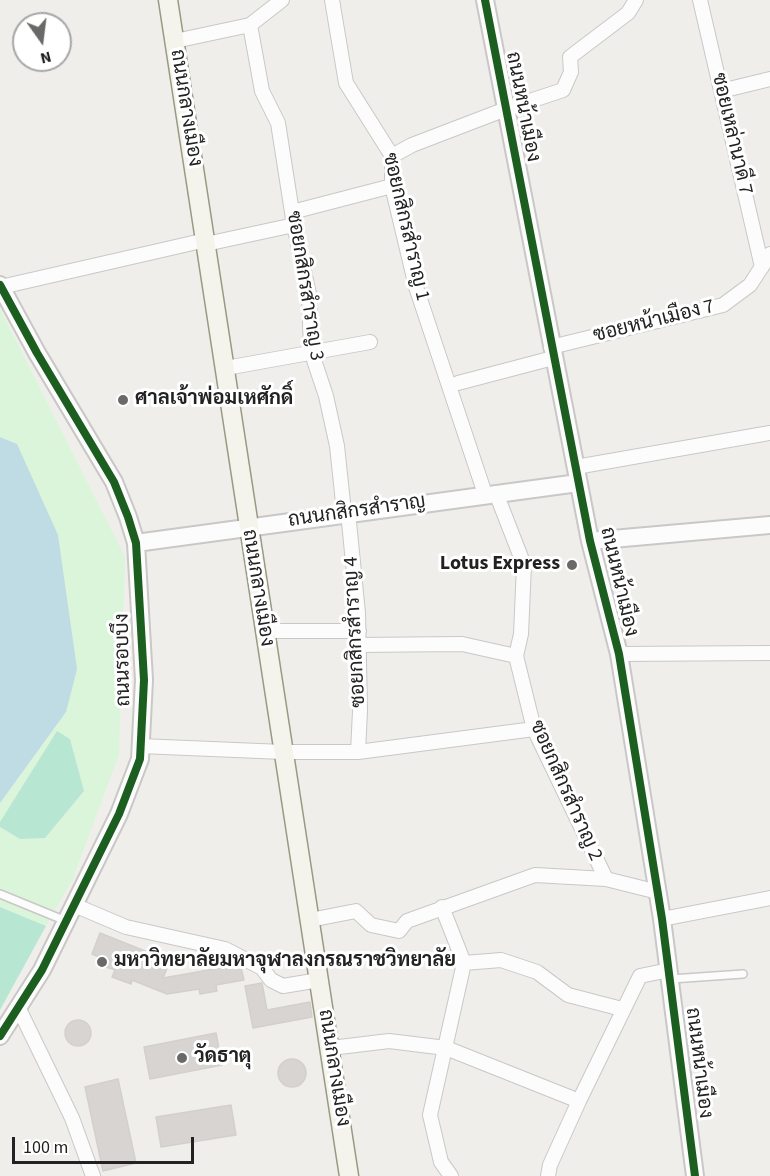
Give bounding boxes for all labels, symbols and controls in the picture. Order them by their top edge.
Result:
north arrow [12,12,72,72]
text: N [38,46,54,69]
street label: ถนนกลางเมือง [164,48,206,168]
street label: ถนนหน้าเมือง [500,50,544,164]
street label: ซอยเหล่านาดี 7 [705,71,757,197]
street label: ซอยกสิกรสำราญ 1 [376,151,434,303]
street label: ซอยกสิกรสำราญ 3 [280,210,328,362]
street label: ซอยหน้าเมือง 7 [591,295,717,349]
place label: ศาลเจ้าพ่อมเหศักดิ์ [135,388,293,412]
marker: ศาลเจ้าพ่อมเหศักดิ์ [116,393,130,407]
street label: ถนนกสิกรสำราญ [287,490,427,534]
street label: ถนนหน้าเมือง [594,525,642,639]
street label: ถนนกลางเมือง [236,528,278,648]
place label: Lotus Express [440,553,560,577]
street label: ซอยกสิกรสำราญ 4 [340,556,372,708]
marker: Lotus Express [565,558,579,572]
street label: ถนนรอบบึง [111,613,137,707]
street label: ซอยกสิกรสำราญ 2 [523,717,607,865]
place label: มหาวิทยาลัยมหาจุฬาลงกรณราชวิทยาลัย [114,950,456,974]
marker: มหาวิทยาลัยมหาจุฬาลงกรณราชวิทยาลัย [95,955,109,969]
street label: ถนนหน้าเมือง [679,1006,717,1120]
street label: ถนนกลางเมือง [312,1008,354,1128]
place label: วัดธาตุ [194,1046,251,1070]
marker: วัดธาตุ [175,1051,189,1065]
scale bar [15,1125,196,1163]
text: 100 m [23,1135,68,1160]

